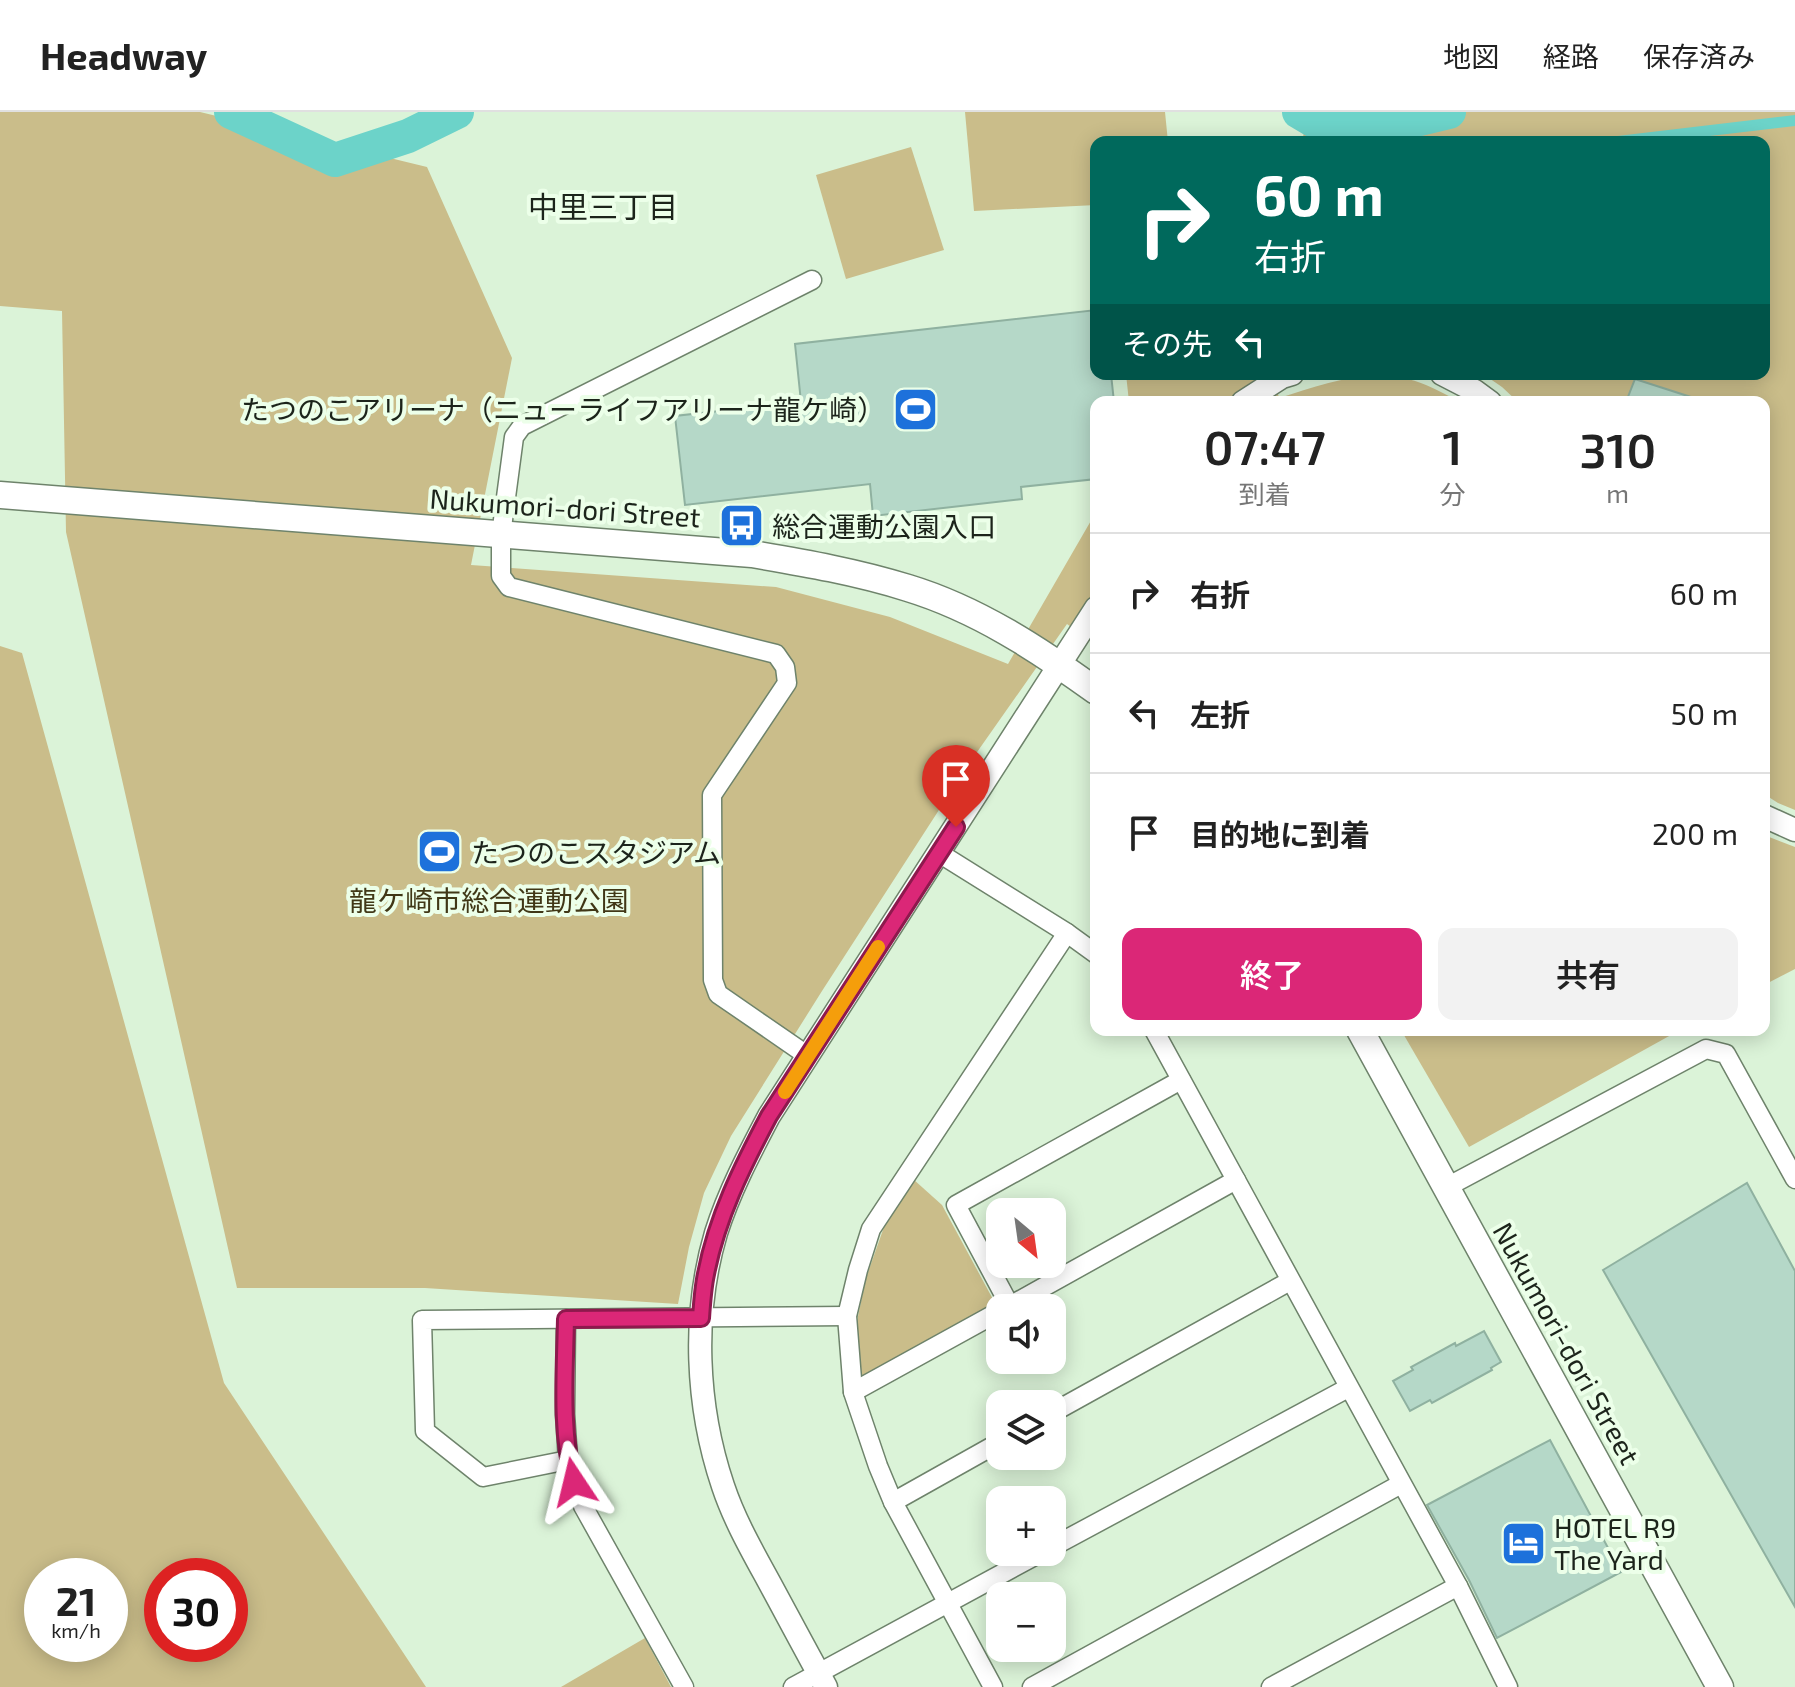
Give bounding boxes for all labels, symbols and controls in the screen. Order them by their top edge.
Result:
text: Headway [40,32,207,78]
text: 地図 [1443,39,1499,73]
text: 経路 [1543,39,1599,73]
text: 保存済み [1643,39,1755,73]
text: 60 m [1254,160,1384,227]
icon: right [1122,168,1226,272]
district label: 中里三丁目 [528,188,678,224]
text: 右折 [1254,234,1326,277]
icon: left [1228,320,1272,364]
text: その先 [1122,325,1212,361]
sports icon: たつのこアリーナ（ニューライフアリーナ龍ケ崎） [892,385,940,433]
place label: たつのこアリーナ（ニューライフアリーナ龍ケ崎） [241,392,885,426]
text: 07:47 [1204,417,1326,475]
text: 1 [1442,417,1463,475]
text: 310 [1579,420,1656,478]
text: m [1606,477,1629,508]
text: 到着 [1239,478,1291,509]
text: 分 [1440,478,1466,509]
street label: Nukumori-dori Street [429,481,701,533]
bus stop icon: 総合運動公園入口 [717,502,765,550]
place label: 総合運動公園入口 [772,509,996,543]
icon: right [1122,571,1166,615]
text: 60 m [1670,575,1738,611]
text: 右折 [1190,576,1250,612]
icon: left [1122,691,1166,735]
text: 50 m [1671,695,1738,731]
text: 左折 [1190,696,1250,732]
pin [922,745,990,827]
icon: arrive [934,757,978,801]
icon: arrive [1122,811,1166,855]
text: 200 m [1652,815,1738,851]
text: 目的地に到着 [1190,816,1370,852]
sports icon: たつのこスタジアム [416,828,464,876]
place label: たつのこスタジアム [471,835,721,869]
park label: 龍ケ崎市総合運動公園 [349,883,629,917]
button: 終了 [1122,928,1422,1020]
button: 共有 [1438,928,1738,1020]
north arrow [986,1198,1066,1278]
map controls [986,1198,1066,1662]
street label: Nukumori-dori Street [1486,1216,1648,1470]
button: sound [986,1294,1066,1374]
button: layers [986,1390,1066,1470]
position arrow [532,1440,616,1524]
button: + [986,1486,1066,1566]
place label: HOTEL R9 The Yard [1554,1510,1676,1576]
hotel icon: HOTEL R9 The Yard [1499,1519,1547,1567]
speed limit sign: 30 [144,1558,248,1662]
text: 21 [56,1576,96,1624]
button: − [986,1582,1066,1662]
text: km/h [51,1618,101,1642]

